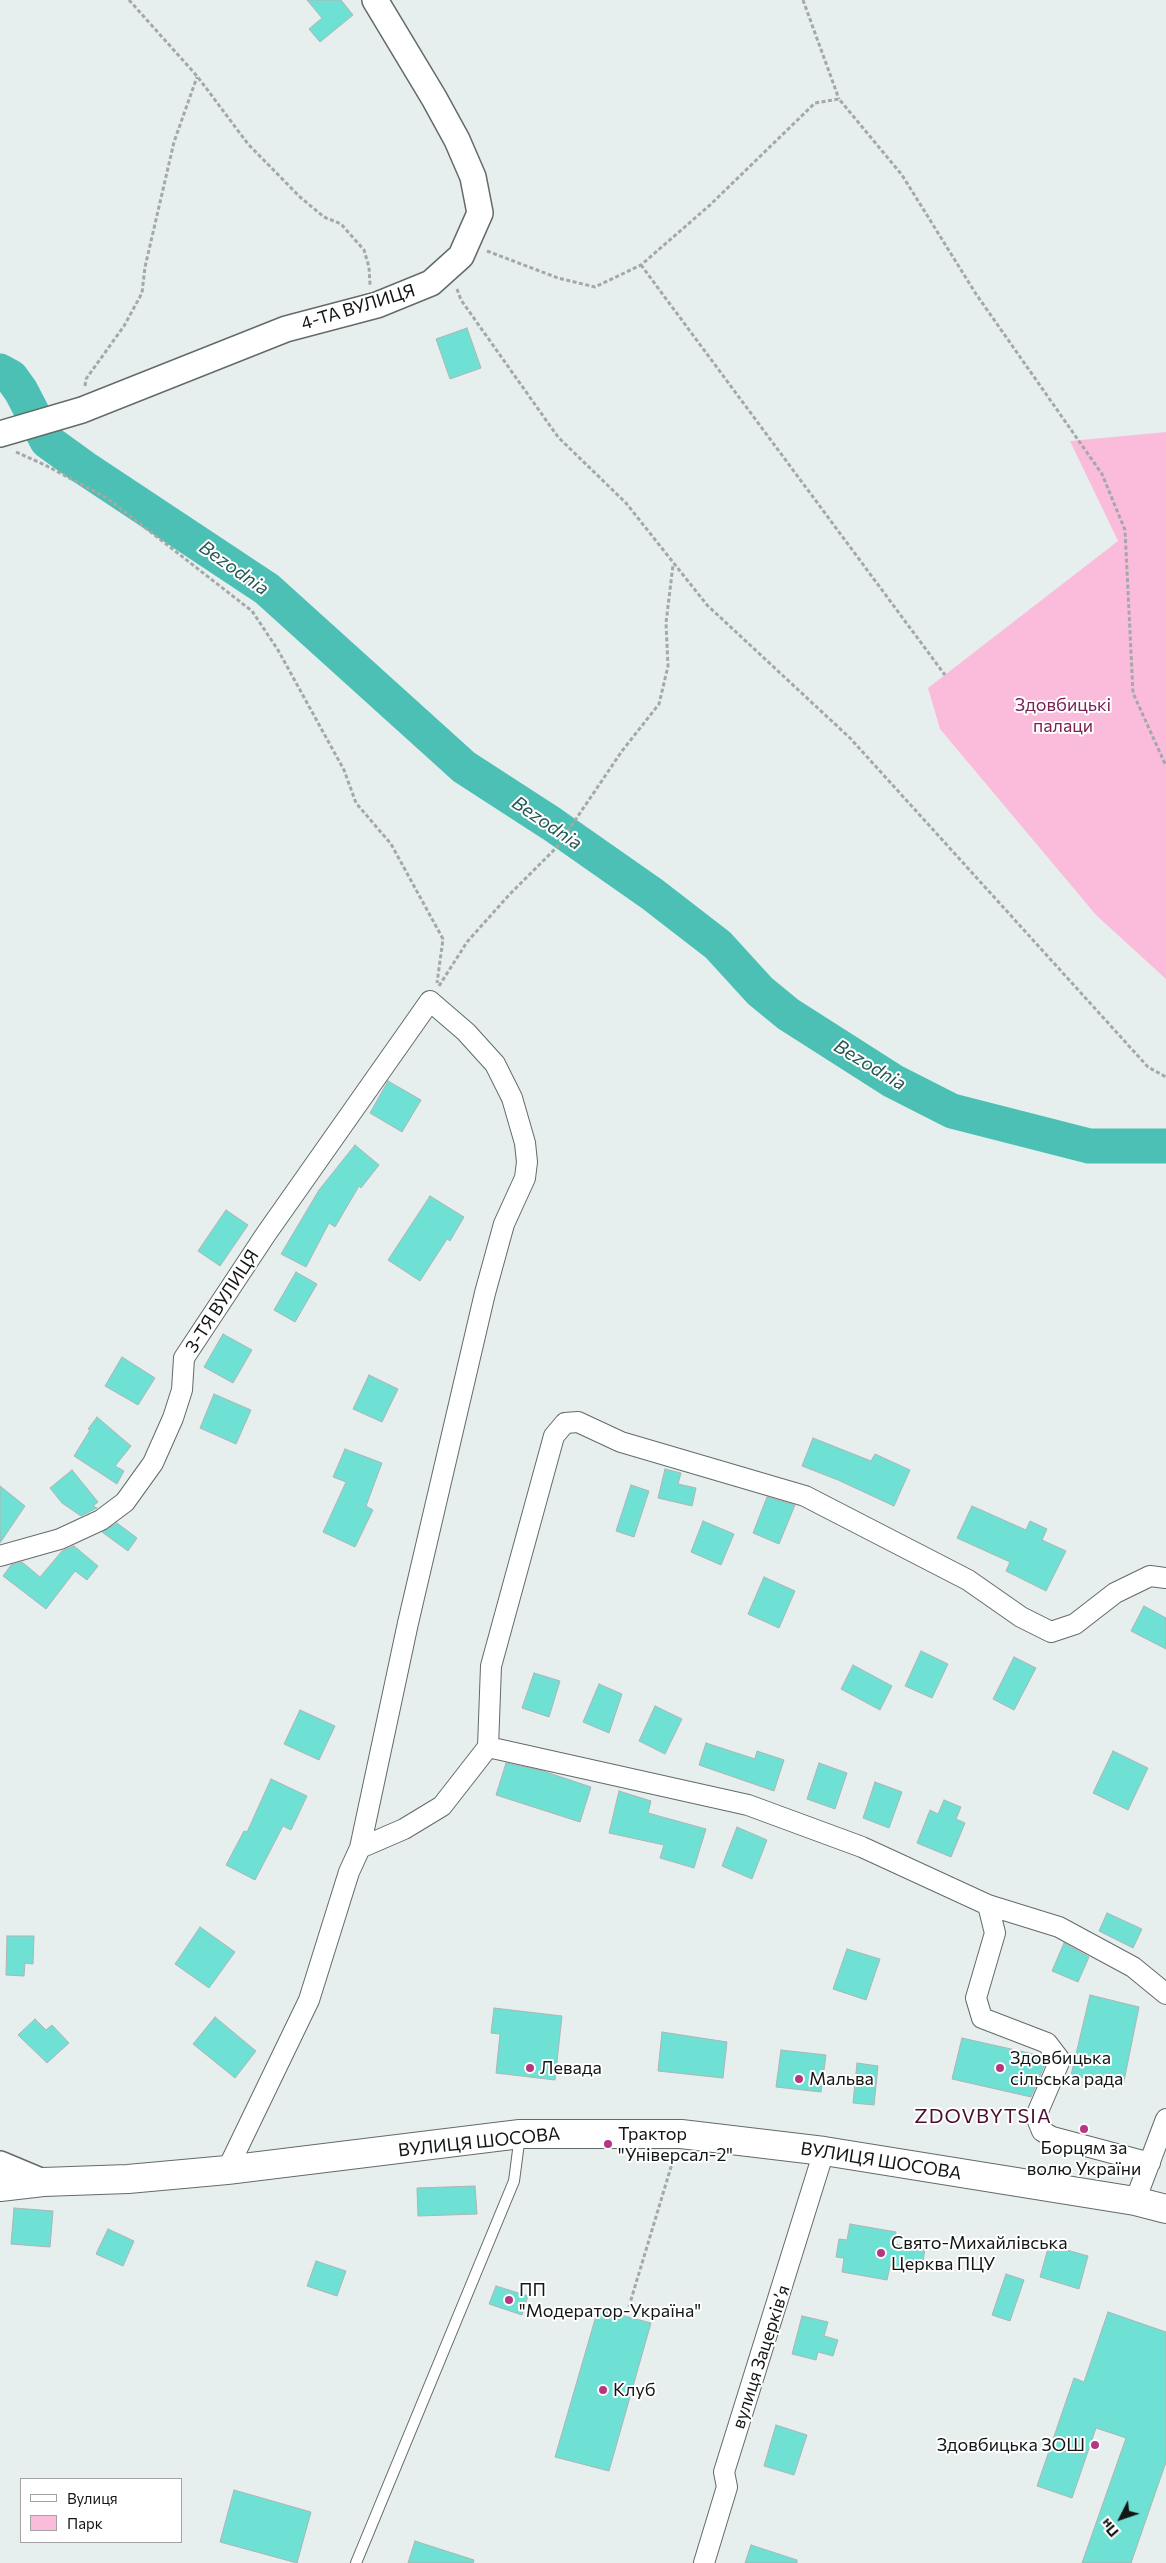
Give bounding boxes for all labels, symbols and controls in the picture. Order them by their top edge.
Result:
street label: 4-ТА ВУЛИЦЯ [298,279,418,335]
water label: Bezodnia [195,536,273,600]
park label: Здовбицькі палаци [1015,694,1111,736]
water label: Bezodnia [508,791,586,855]
water label: Bezodnia [830,1035,910,1095]
street label: 3-ТЯ ВУЛИЦЯ [181,1245,263,1357]
place label: Здовбицька сільська рада [1010,2047,1123,2090]
place label: Левада [540,2057,602,2079]
marker: Левада [524,2062,536,2074]
marker: Здовбицька сільська рада [994,2062,1006,2074]
place label: Мальва [809,2068,874,2090]
marker: Мальва [793,2073,805,2085]
district label: ZDOVBYTSIA [913,2104,1053,2128]
street label: ВУЛИЦЯ ШОСОВА [397,2123,561,2161]
place label: Трактор "Універсал-2" [618,2123,733,2166]
marker: Борцям за волю України [1078,2123,1090,2135]
place label: Борцям за волю України [1027,2137,1141,2180]
marker: Трактор "Універсал-2" [602,2138,614,2150]
street label: ВУЛИЦЯ ШОСОВА [799,2138,963,2184]
place label: Свято-Михайлівська Церква ПЦУ [891,2232,1067,2274]
marker: Свято-Михайлівська Церква ПЦУ [875,2247,887,2259]
place label: ПП "Модератор-Україна" [519,2279,701,2322]
street label: вулиця Зацерківʼя [728,2282,794,2432]
marker: ПП "Модератор-Україна" [503,2294,515,2306]
place label: Клуб [613,2379,656,2401]
marker: Клуб [597,2384,609,2396]
place label: Здовбицька ЗОШ [937,2434,1085,2456]
marker: Здовбицька ЗОШ [1089,2439,1101,2451]
legend [20,2478,182,2543]
text: Вулиця [67,2489,118,2507]
north arrow [1096,2493,1146,2543]
text: Парк [67,2514,103,2532]
text: Пн [1097,2516,1122,2541]

